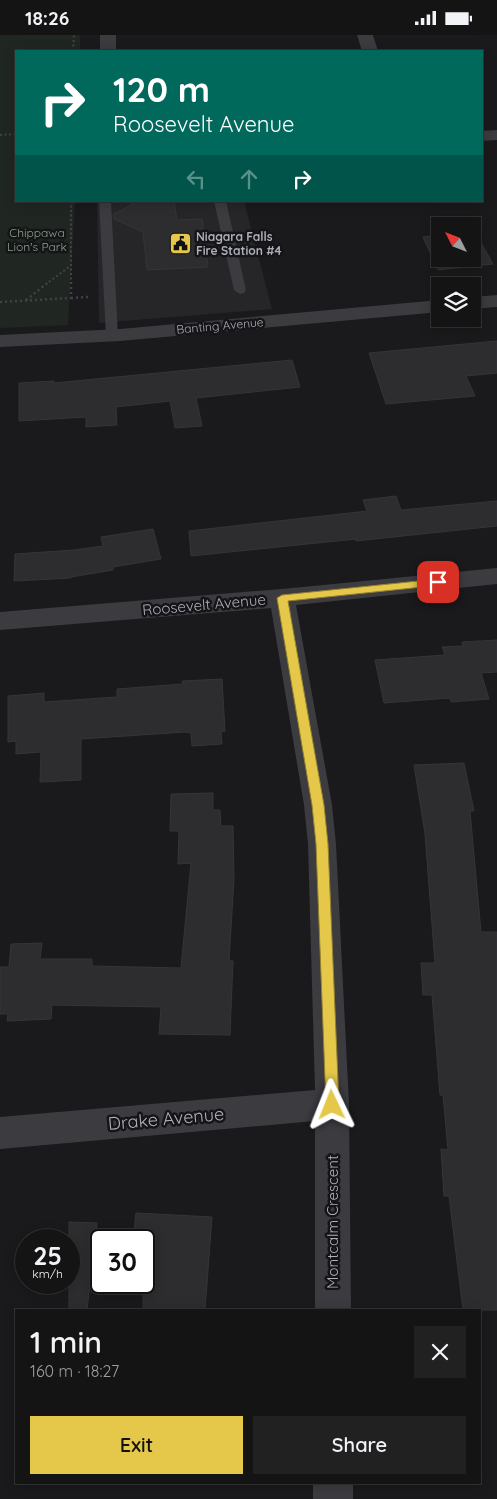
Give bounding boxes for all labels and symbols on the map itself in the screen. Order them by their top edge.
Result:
north arrow [431,217,481,267]
park label: Chippawa Lion's Park [7,225,67,254]
place label: Niagara Falls Fire Station #4 [196,229,282,258]
public building icon: Niagara Falls Fire Station #4 [168,232,192,256]
street label: Banting Avenue [176,314,264,337]
pin [417,561,459,603]
street label: Roosevelt Avenue [141,590,266,619]
position arrow [305,1078,357,1130]
street label: Drake Avenue [107,1102,225,1135]
street label: Montcalm Crescent [323,1155,342,1289]
speed limit sign: 30 [90,1229,155,1294]

